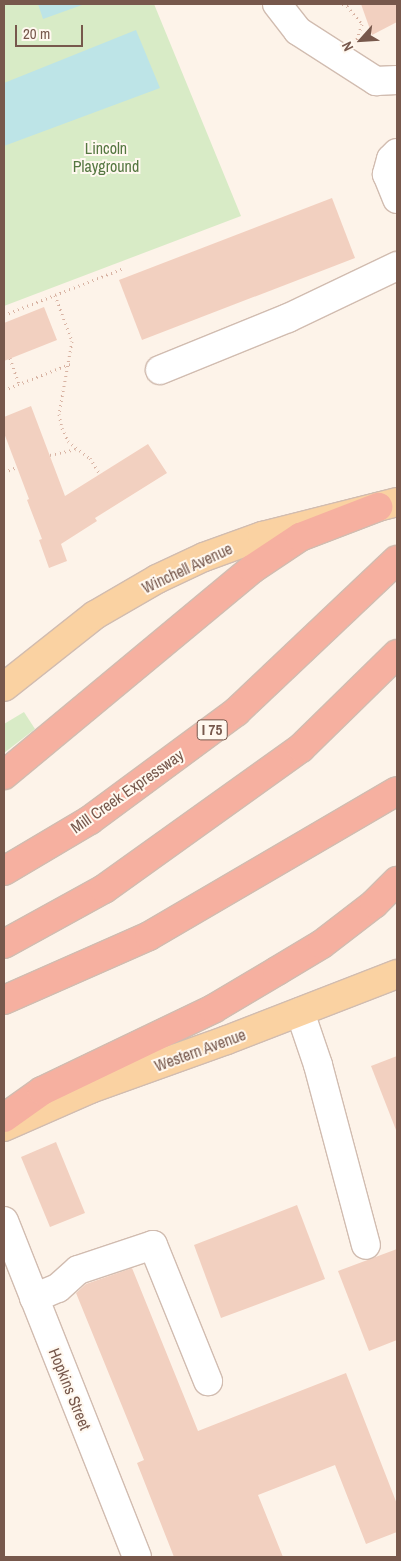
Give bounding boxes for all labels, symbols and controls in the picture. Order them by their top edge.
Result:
scale bar [18,15,85,47]
north arrow [336,15,386,65]
text: 20 m [23,23,50,44]
text: N [338,39,357,54]
park label: Lincoln Playground [73,138,139,176]
street label: Winchell Avenue [138,539,236,597]
road number: I 75 [196,718,228,742]
street label: Mill Creek Expressway [67,745,187,837]
street label: Western Avenue [151,1024,249,1076]
street label: Hopkins Street [45,1345,95,1433]

